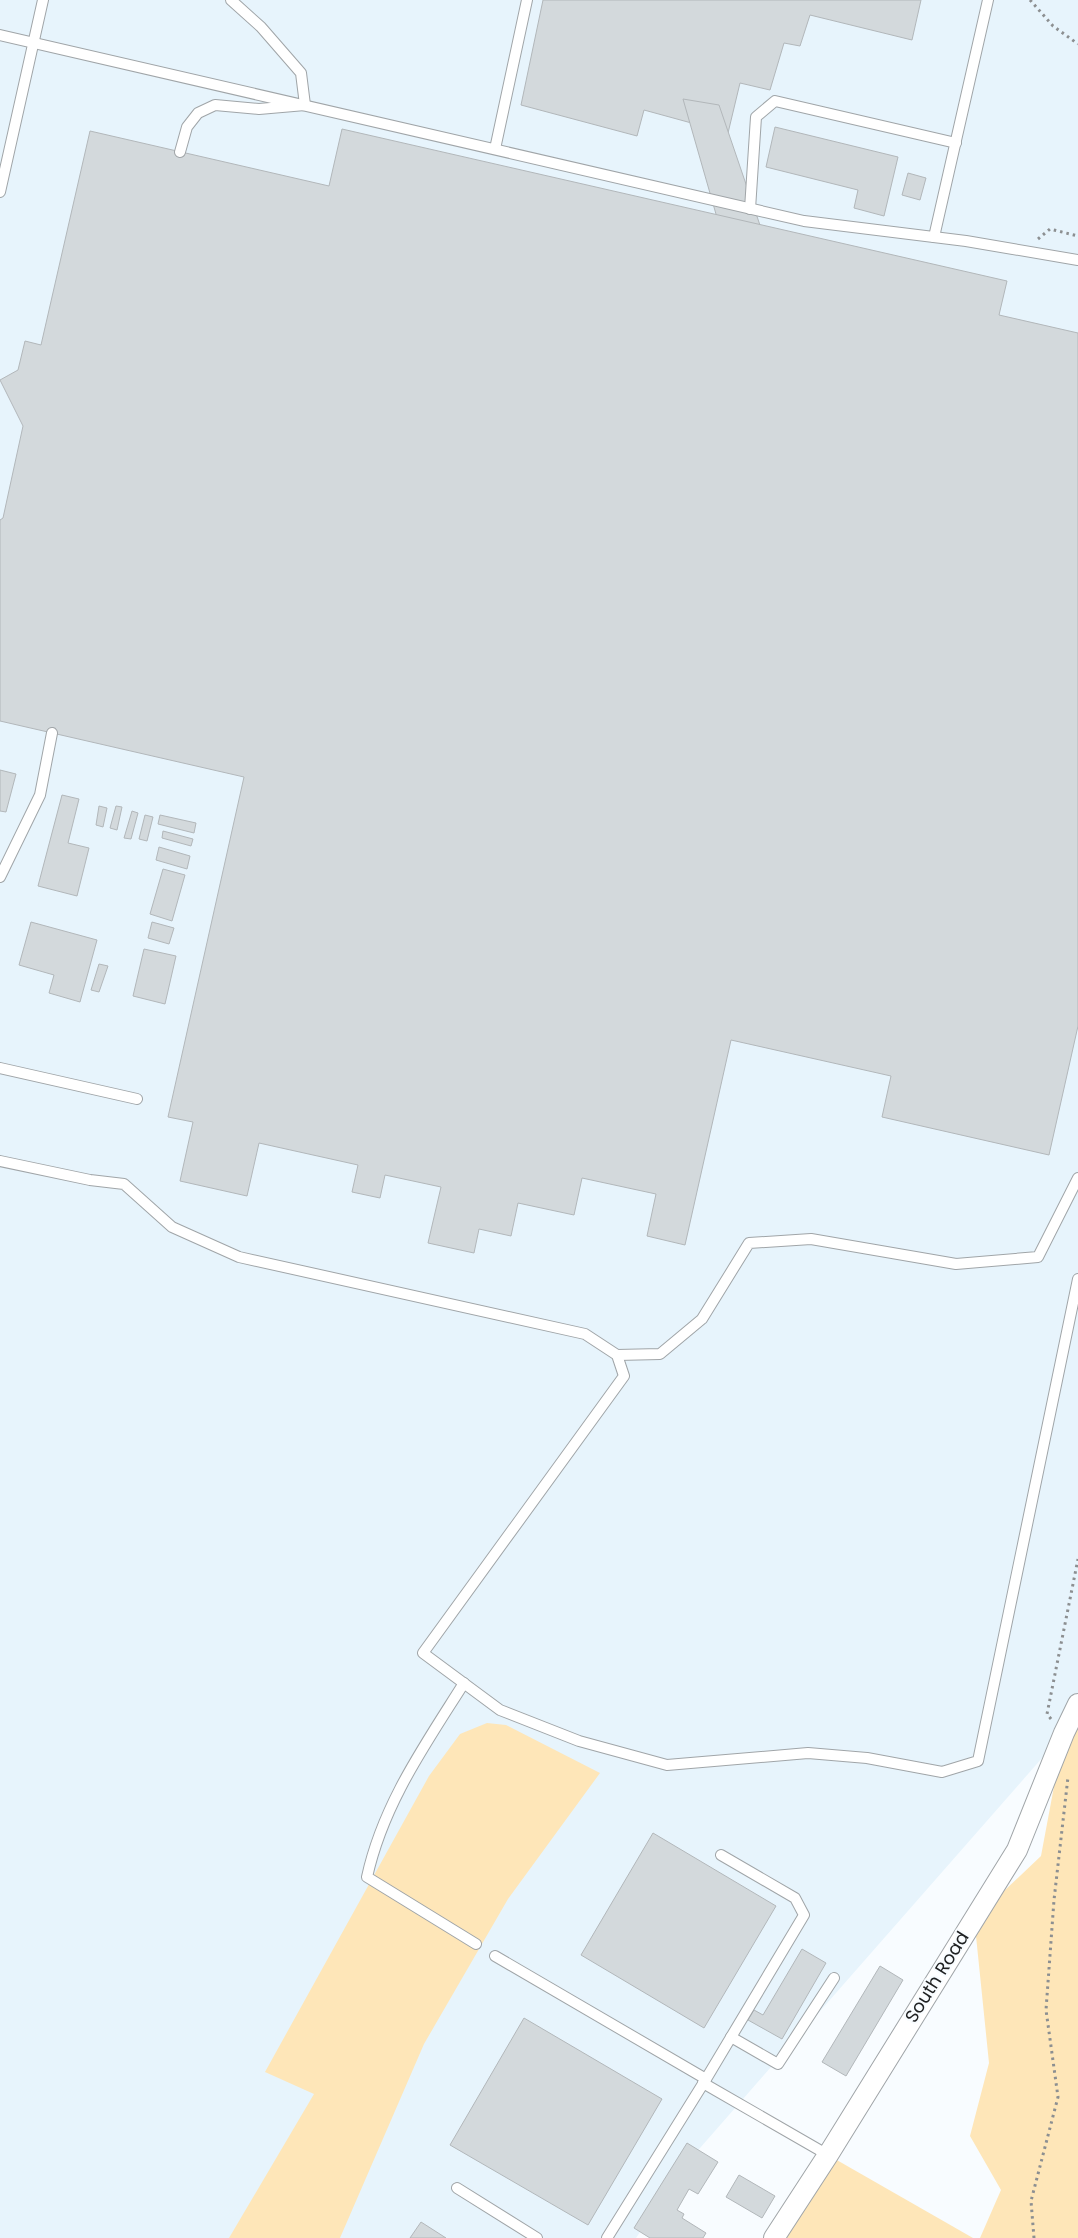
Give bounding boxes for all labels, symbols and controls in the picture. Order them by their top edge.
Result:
street label: South Road [899,1926,975,2027]

